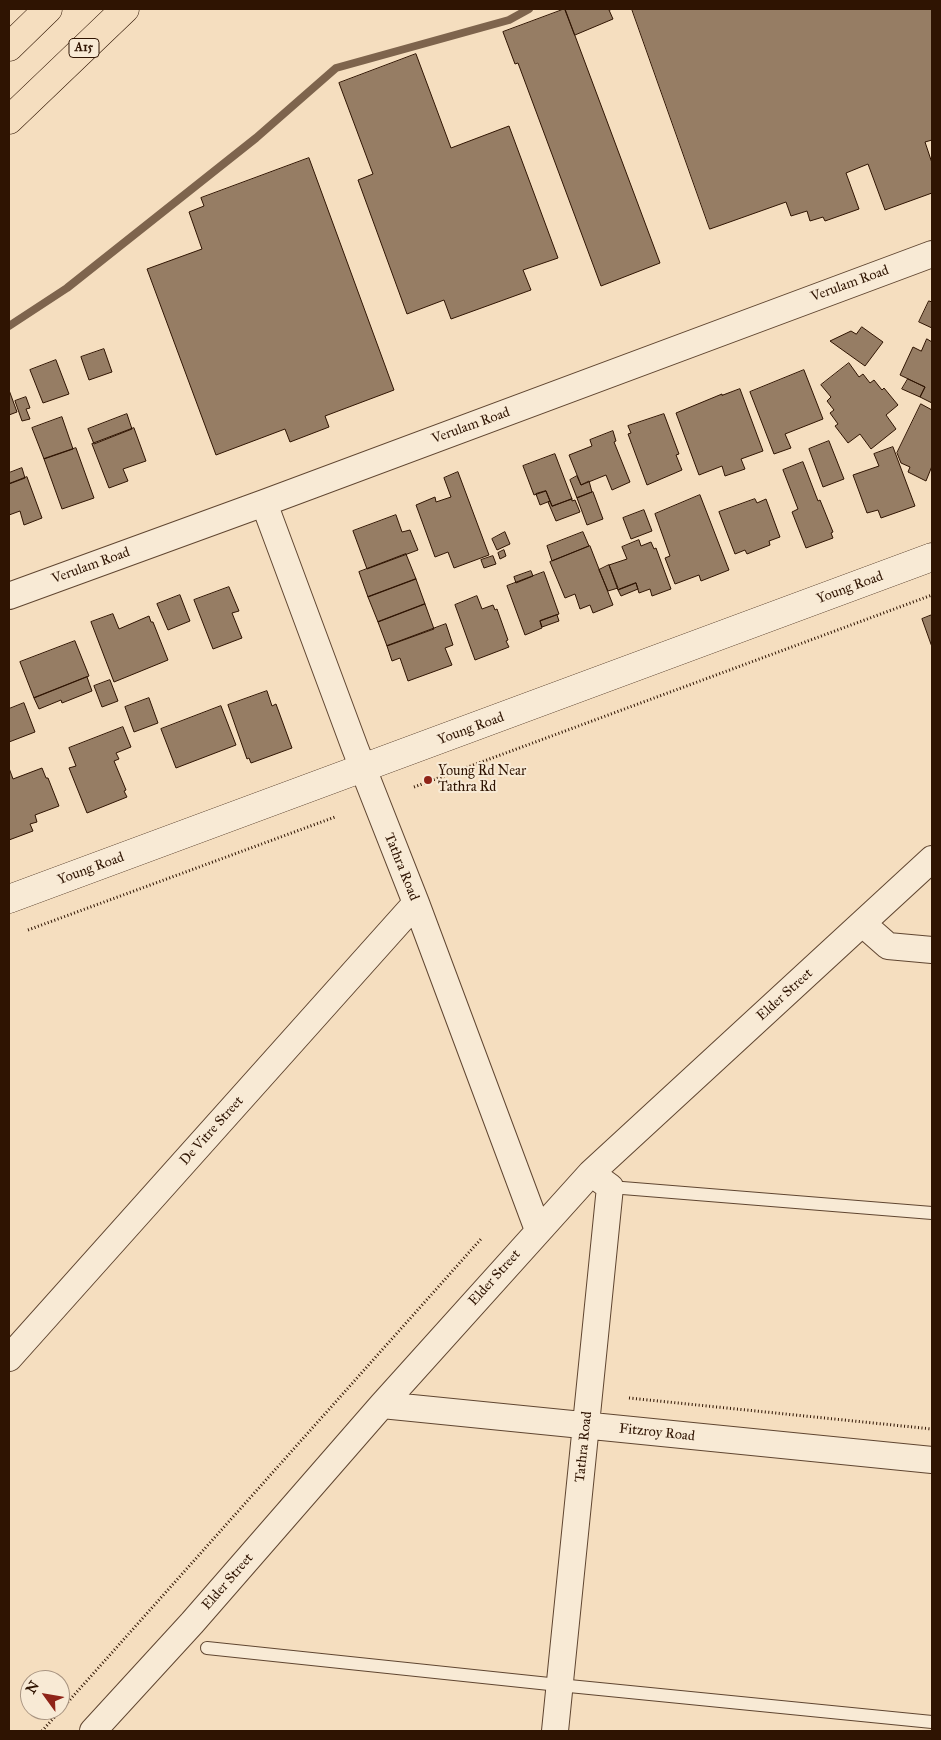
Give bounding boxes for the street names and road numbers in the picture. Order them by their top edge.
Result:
road number: A15 [69,38,99,58]
street label: Verulam Road [809,262,891,306]
street label: Verulam Road [430,404,512,448]
street label: Verulam Road [50,544,132,588]
street label: Young Road [814,568,886,608]
street label: Young Road [435,709,507,749]
street label: Tathra Road [380,831,422,903]
street label: Young Road [55,849,127,889]
street label: Elder Street [753,965,817,1025]
street label: De Vitre Street [177,1093,247,1169]
street label: Elder Street [465,1246,525,1310]
street label: Tathra Road [572,1411,596,1483]
street label: Fitzroy Road [618,1421,696,1445]
street label: Elder Street [199,1550,257,1614]

